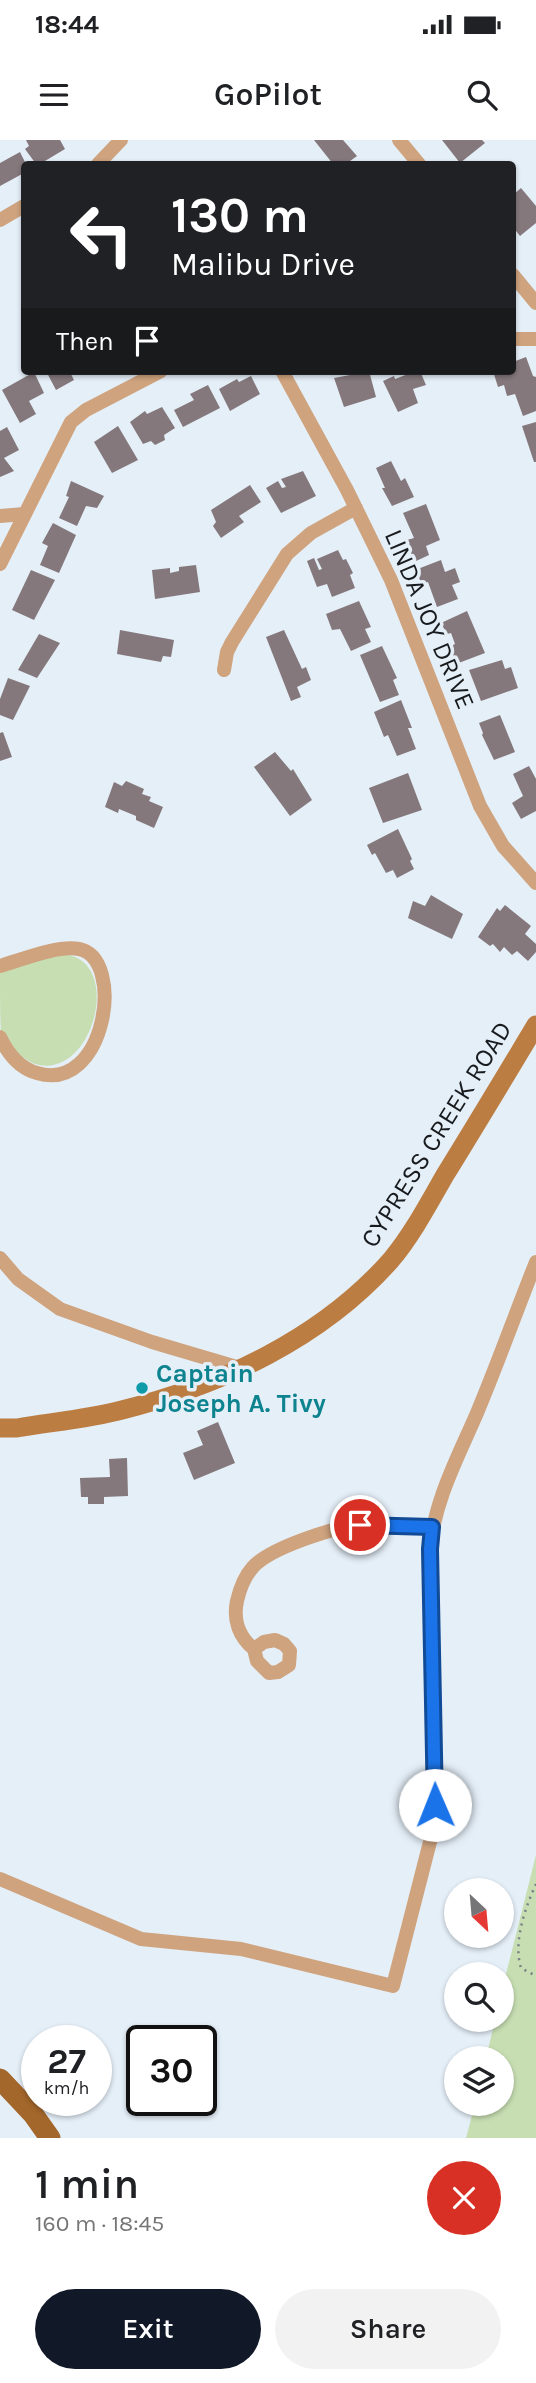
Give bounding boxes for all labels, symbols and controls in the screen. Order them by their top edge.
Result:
text: 18:44 [35,9,99,40]
icon: menu [35,76,73,114]
text: GoPilot [214,76,322,113]
icon: search [463,76,501,114]
text: 130 m [171,187,309,244]
icon: left [56,189,147,280]
text: Malibu Drive [171,246,355,283]
icon: arrive [128,322,166,360]
text: Then [56,326,114,357]
street label: LINDA JOY DRIVE [378,525,481,714]
street label: CYPRESS CREEK ROAD [354,1016,519,1253]
place label: Captain Joseph A. Tivy [156,1358,326,1419]
marker: Captain Joseph A. Tivy [134,1380,150,1396]
pin [330,1495,390,1555]
icon: arrive [341,1506,379,1544]
position arrow [398,1768,472,1842]
north arrow [444,1878,514,1948]
map controls [444,1878,514,2116]
button: search [444,1962,514,2032]
speed limit sign: 30 [126,2025,217,2116]
text: 27 [47,2041,86,2082]
button: layers [444,2046,514,2116]
text: km/h [44,2077,89,2099]
text: 1 min [35,2159,139,2209]
button: close [427,2161,501,2235]
text: 160 m · 18:45 [35,2210,164,2237]
button: Exit [35,2289,261,2369]
button: Share [275,2289,501,2369]

